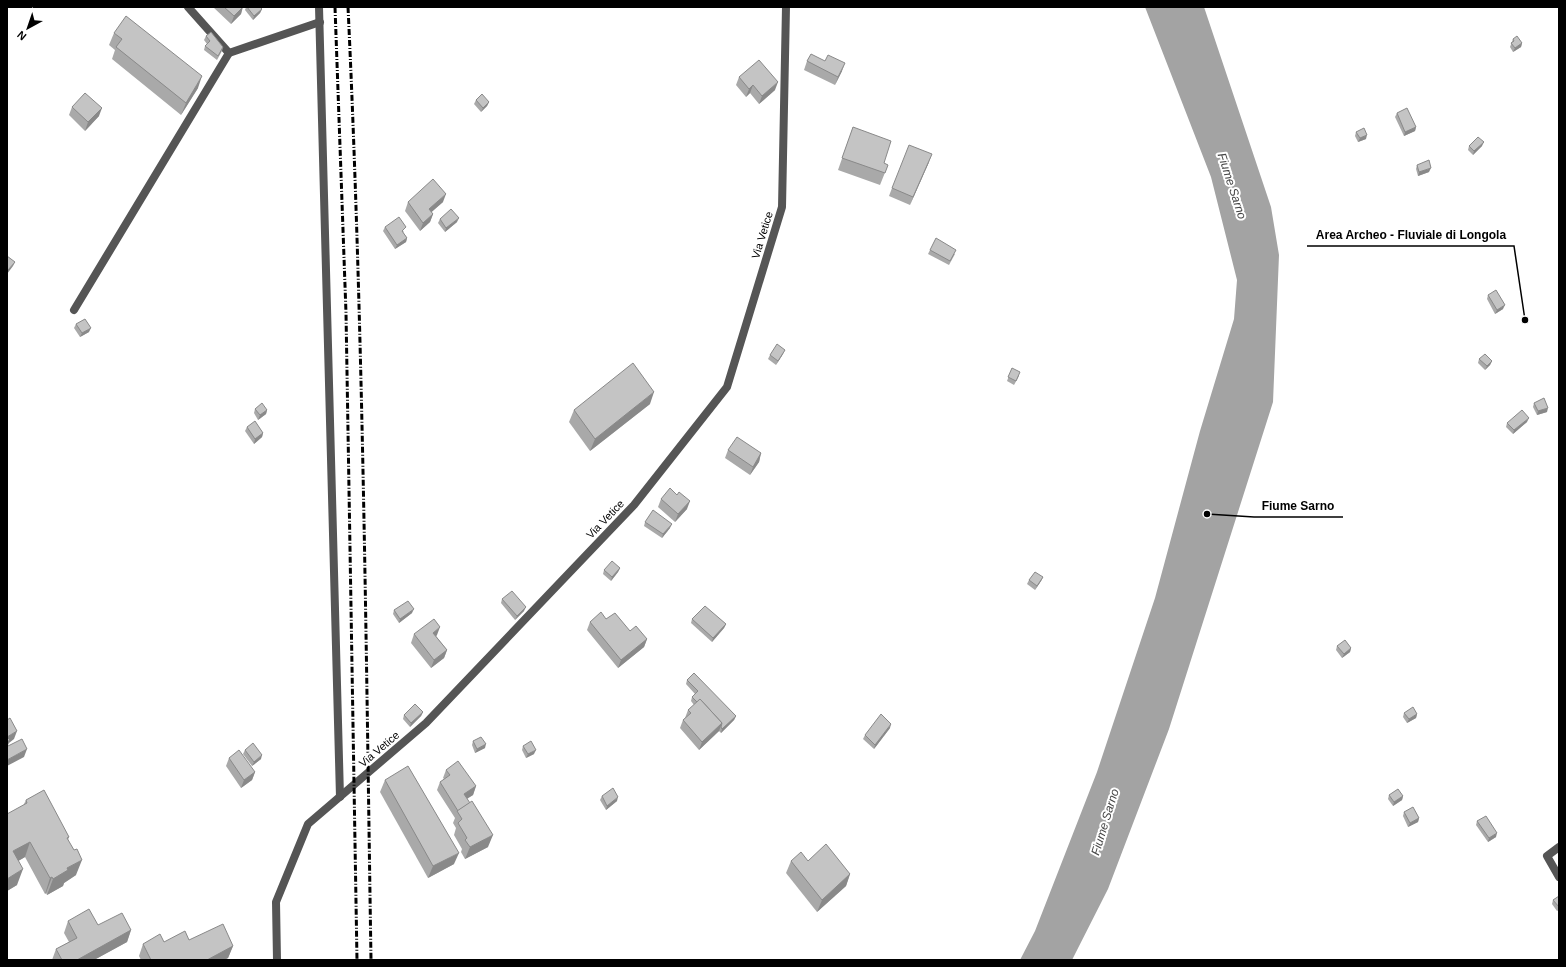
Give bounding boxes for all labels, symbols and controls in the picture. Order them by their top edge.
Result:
north arrow [8,8,48,48]
text: N [15,28,28,43]
water label: Fiume Sarno [1215,151,1249,221]
street label: Via Vetice [749,210,775,260]
callout: Area Archeo - Fluviale di Longola [1307,222,1514,246]
text: Area Archeo - Fluviale di Longola [1316,228,1506,242]
callout: Fiume Sarno [1254,493,1343,517]
street label: Via Vetice [584,497,626,541]
text: Fiume Sarno [1262,499,1334,513]
street label: Via Vetice [356,729,402,769]
water label: Fiume Sarno [1088,787,1122,857]

